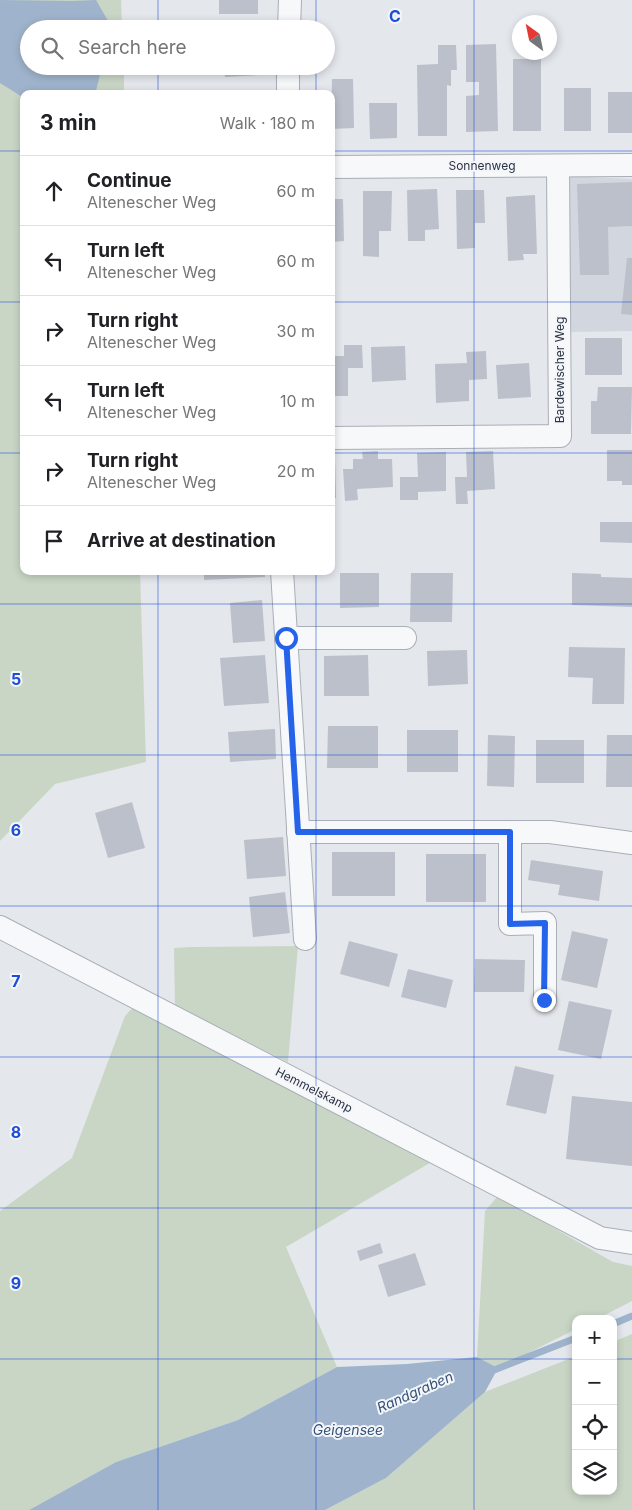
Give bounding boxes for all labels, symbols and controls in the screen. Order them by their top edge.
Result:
text: C [389,6,401,26]
north arrow [512,15,557,60]
search box [20,20,335,75]
icon: search [38,34,66,62]
text: Search here [78,36,187,59]
text: 3 min [40,110,96,135]
text: Walk · 180 m [220,113,315,133]
street label: Sonnenweg [448,158,516,173]
text: Continue [87,169,172,192]
icon: ahead [40,177,68,205]
text: 60 m [276,181,315,201]
text: Altenescher Weg [87,192,216,212]
text: Turn left [87,239,165,262]
icon: left [40,247,68,275]
text: 60 m [276,251,315,271]
text: Altenescher Weg [87,262,216,282]
text: Turn right [87,309,178,332]
icon: right [40,317,68,345]
street label: Bardewischer Weg [552,317,567,423]
text: 30 m [277,321,315,341]
text: Altenescher Weg [87,332,216,352]
text: Turn left [87,379,165,402]
icon: left [40,387,68,415]
text: 10 m [280,391,315,411]
text: Altenescher Weg [87,402,216,422]
text: Turn right [87,449,178,472]
icon: right [40,457,68,485]
text: 20 m [277,461,315,481]
text: Altenescher Weg [87,472,216,492]
icon: arrive [40,527,68,555]
text: Arrive at destination [87,529,276,552]
route start [275,627,298,650]
text: 5 [11,669,21,689]
text: 6 [11,820,21,840]
text: 7 [11,971,21,991]
route end [533,989,556,1012]
street label: Hemmelskamp [273,1064,355,1115]
text: 8 [11,1122,21,1142]
text: 9 [11,1273,21,1293]
map controls [572,1315,617,1495]
button: + [572,1315,617,1360]
button: − [572,1360,617,1405]
water label: Randgraben [374,1367,455,1416]
button: locate [572,1405,617,1450]
water label: Geigensee [313,1421,383,1438]
button: layers [572,1450,617,1495]

